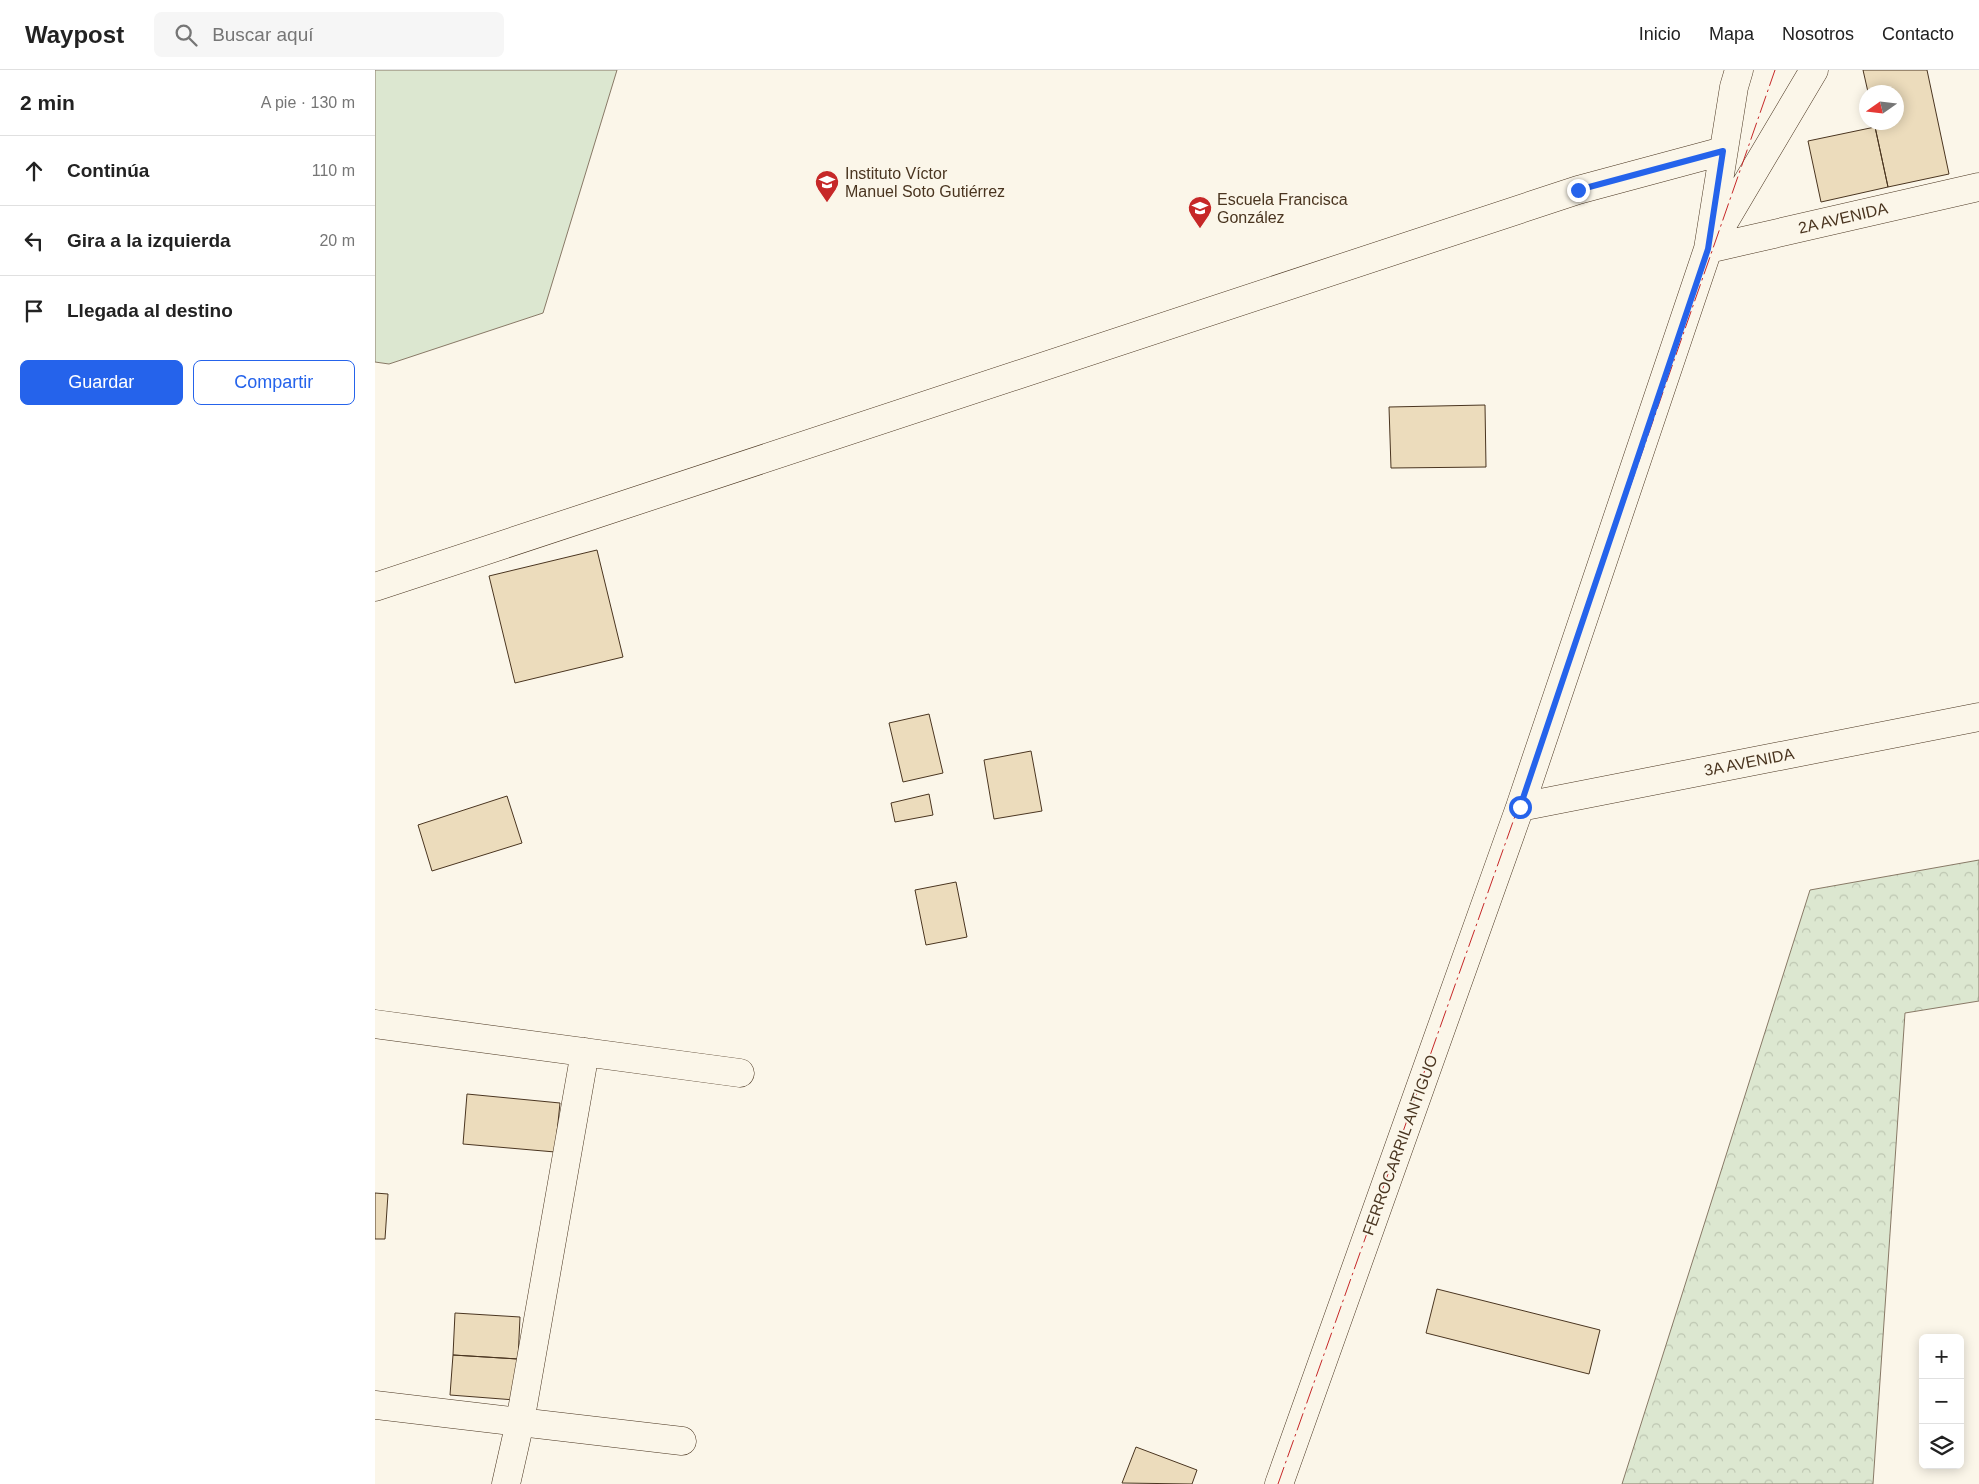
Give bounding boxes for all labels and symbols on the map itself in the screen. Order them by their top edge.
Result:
north arrow [1859,85,1904,130]
place label: Instituto Víctor Manuel Soto Gutiérrez [845,165,1005,200]
school or university icon: Instituto Víctor Manuel Soto Gutiérrez [814,169,840,203]
route end [1567,179,1590,202]
place label: Escuela Francisca González [1217,191,1348,226]
school or university icon: Escuela Francisca González [1187,195,1213,229]
street label: 2A AVENIDA [1797,199,1890,237]
street label: 3A AVENIDA [1703,745,1796,779]
route start [1509,796,1532,819]
street label: FERROCARRIL ANTIGUO [1359,1053,1441,1237]

